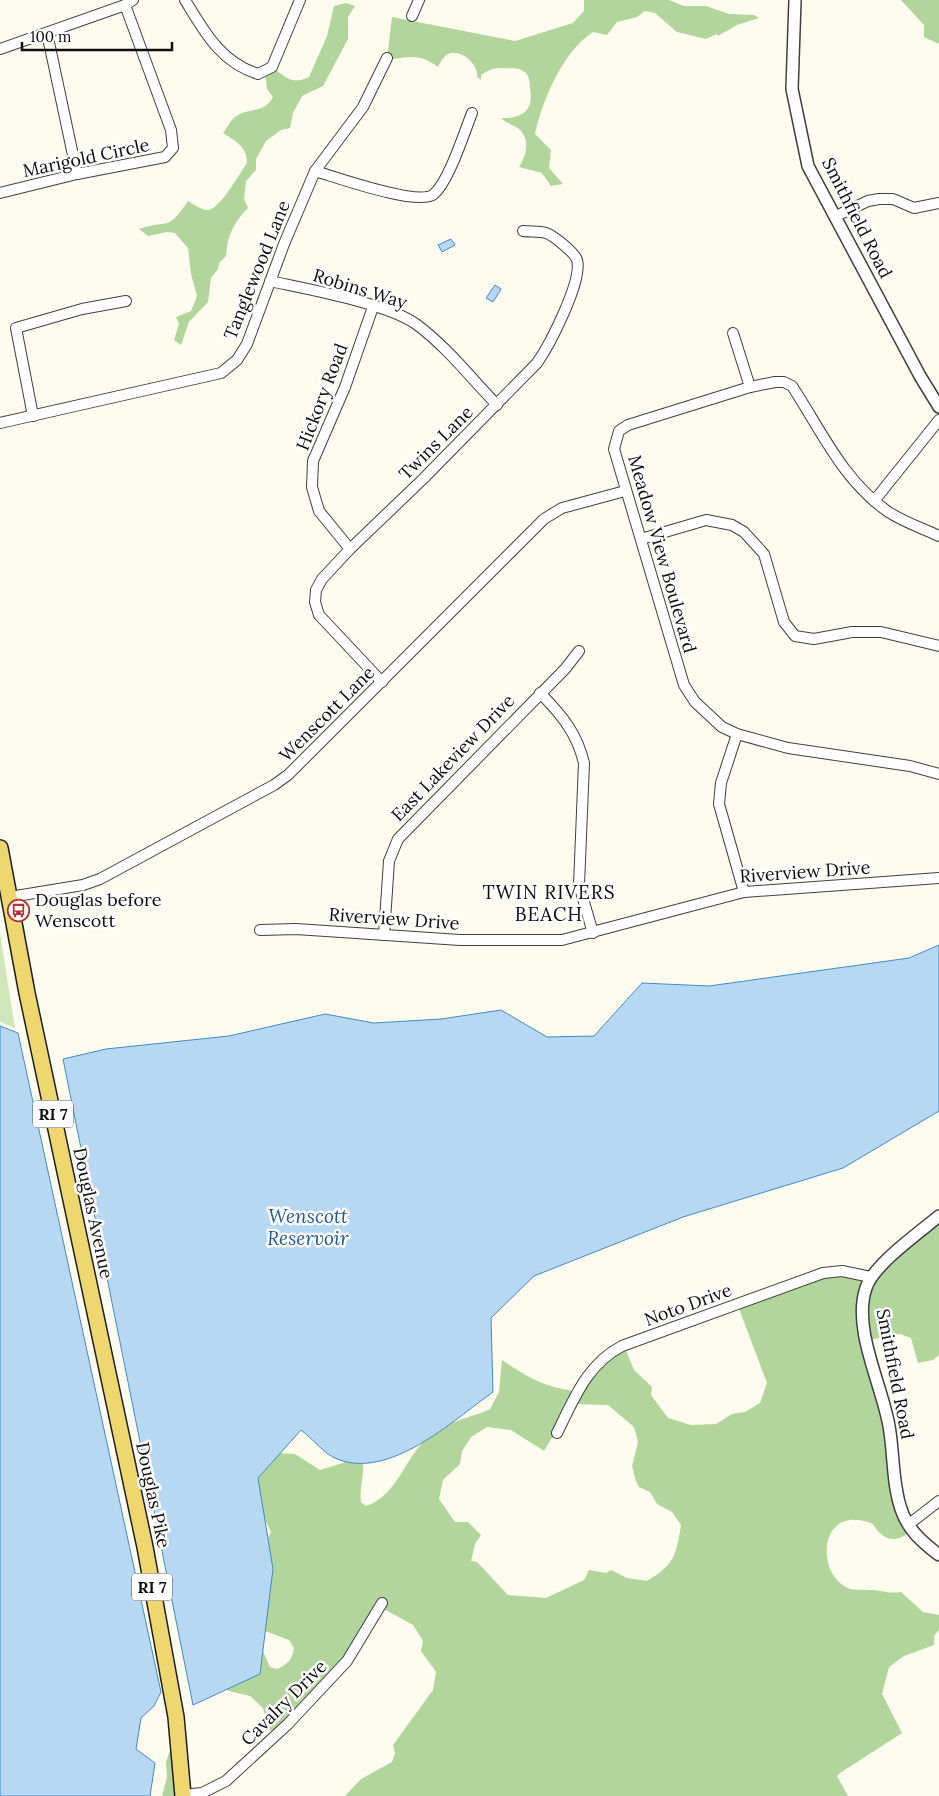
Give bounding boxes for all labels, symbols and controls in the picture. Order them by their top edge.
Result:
scale bar [22,20,172,52]
text: 100 m [30,27,71,46]
street label: Marigold Circle [20,133,152,182]
street label: Smithfield Road [817,154,898,282]
street label: Tanglewood Lane [218,197,295,343]
street label: Robins Way [310,263,410,314]
street label: Hickory Road [291,340,353,454]
street label: Twins Lane [394,400,478,485]
street label: Meadow View Boulevard [623,452,702,656]
street label: Wenscott Lane [274,661,379,766]
street label: East Lakeview Drive [386,689,519,826]
street label: Riverview Drive [739,855,871,888]
district label: TWIN RIVERS BEACH [482,880,616,926]
place label: Douglas before Wenscott [35,888,162,932]
bus stop icon: Douglas before Wenscott [7,898,31,922]
street label: Riverview Drive [328,902,460,935]
road number: RI 7 [33,1100,73,1128]
street label: Douglas Avenue [68,1145,119,1281]
water label: Wenscott Reservoir [267,1204,349,1250]
street label: Noto Drive [641,1278,735,1331]
street label: Smithfield Road [872,1307,919,1441]
street label: Douglas Pike [131,1440,176,1550]
road number: RI 7 [132,1574,172,1600]
street label: Cavalry Drive [236,1655,332,1750]

